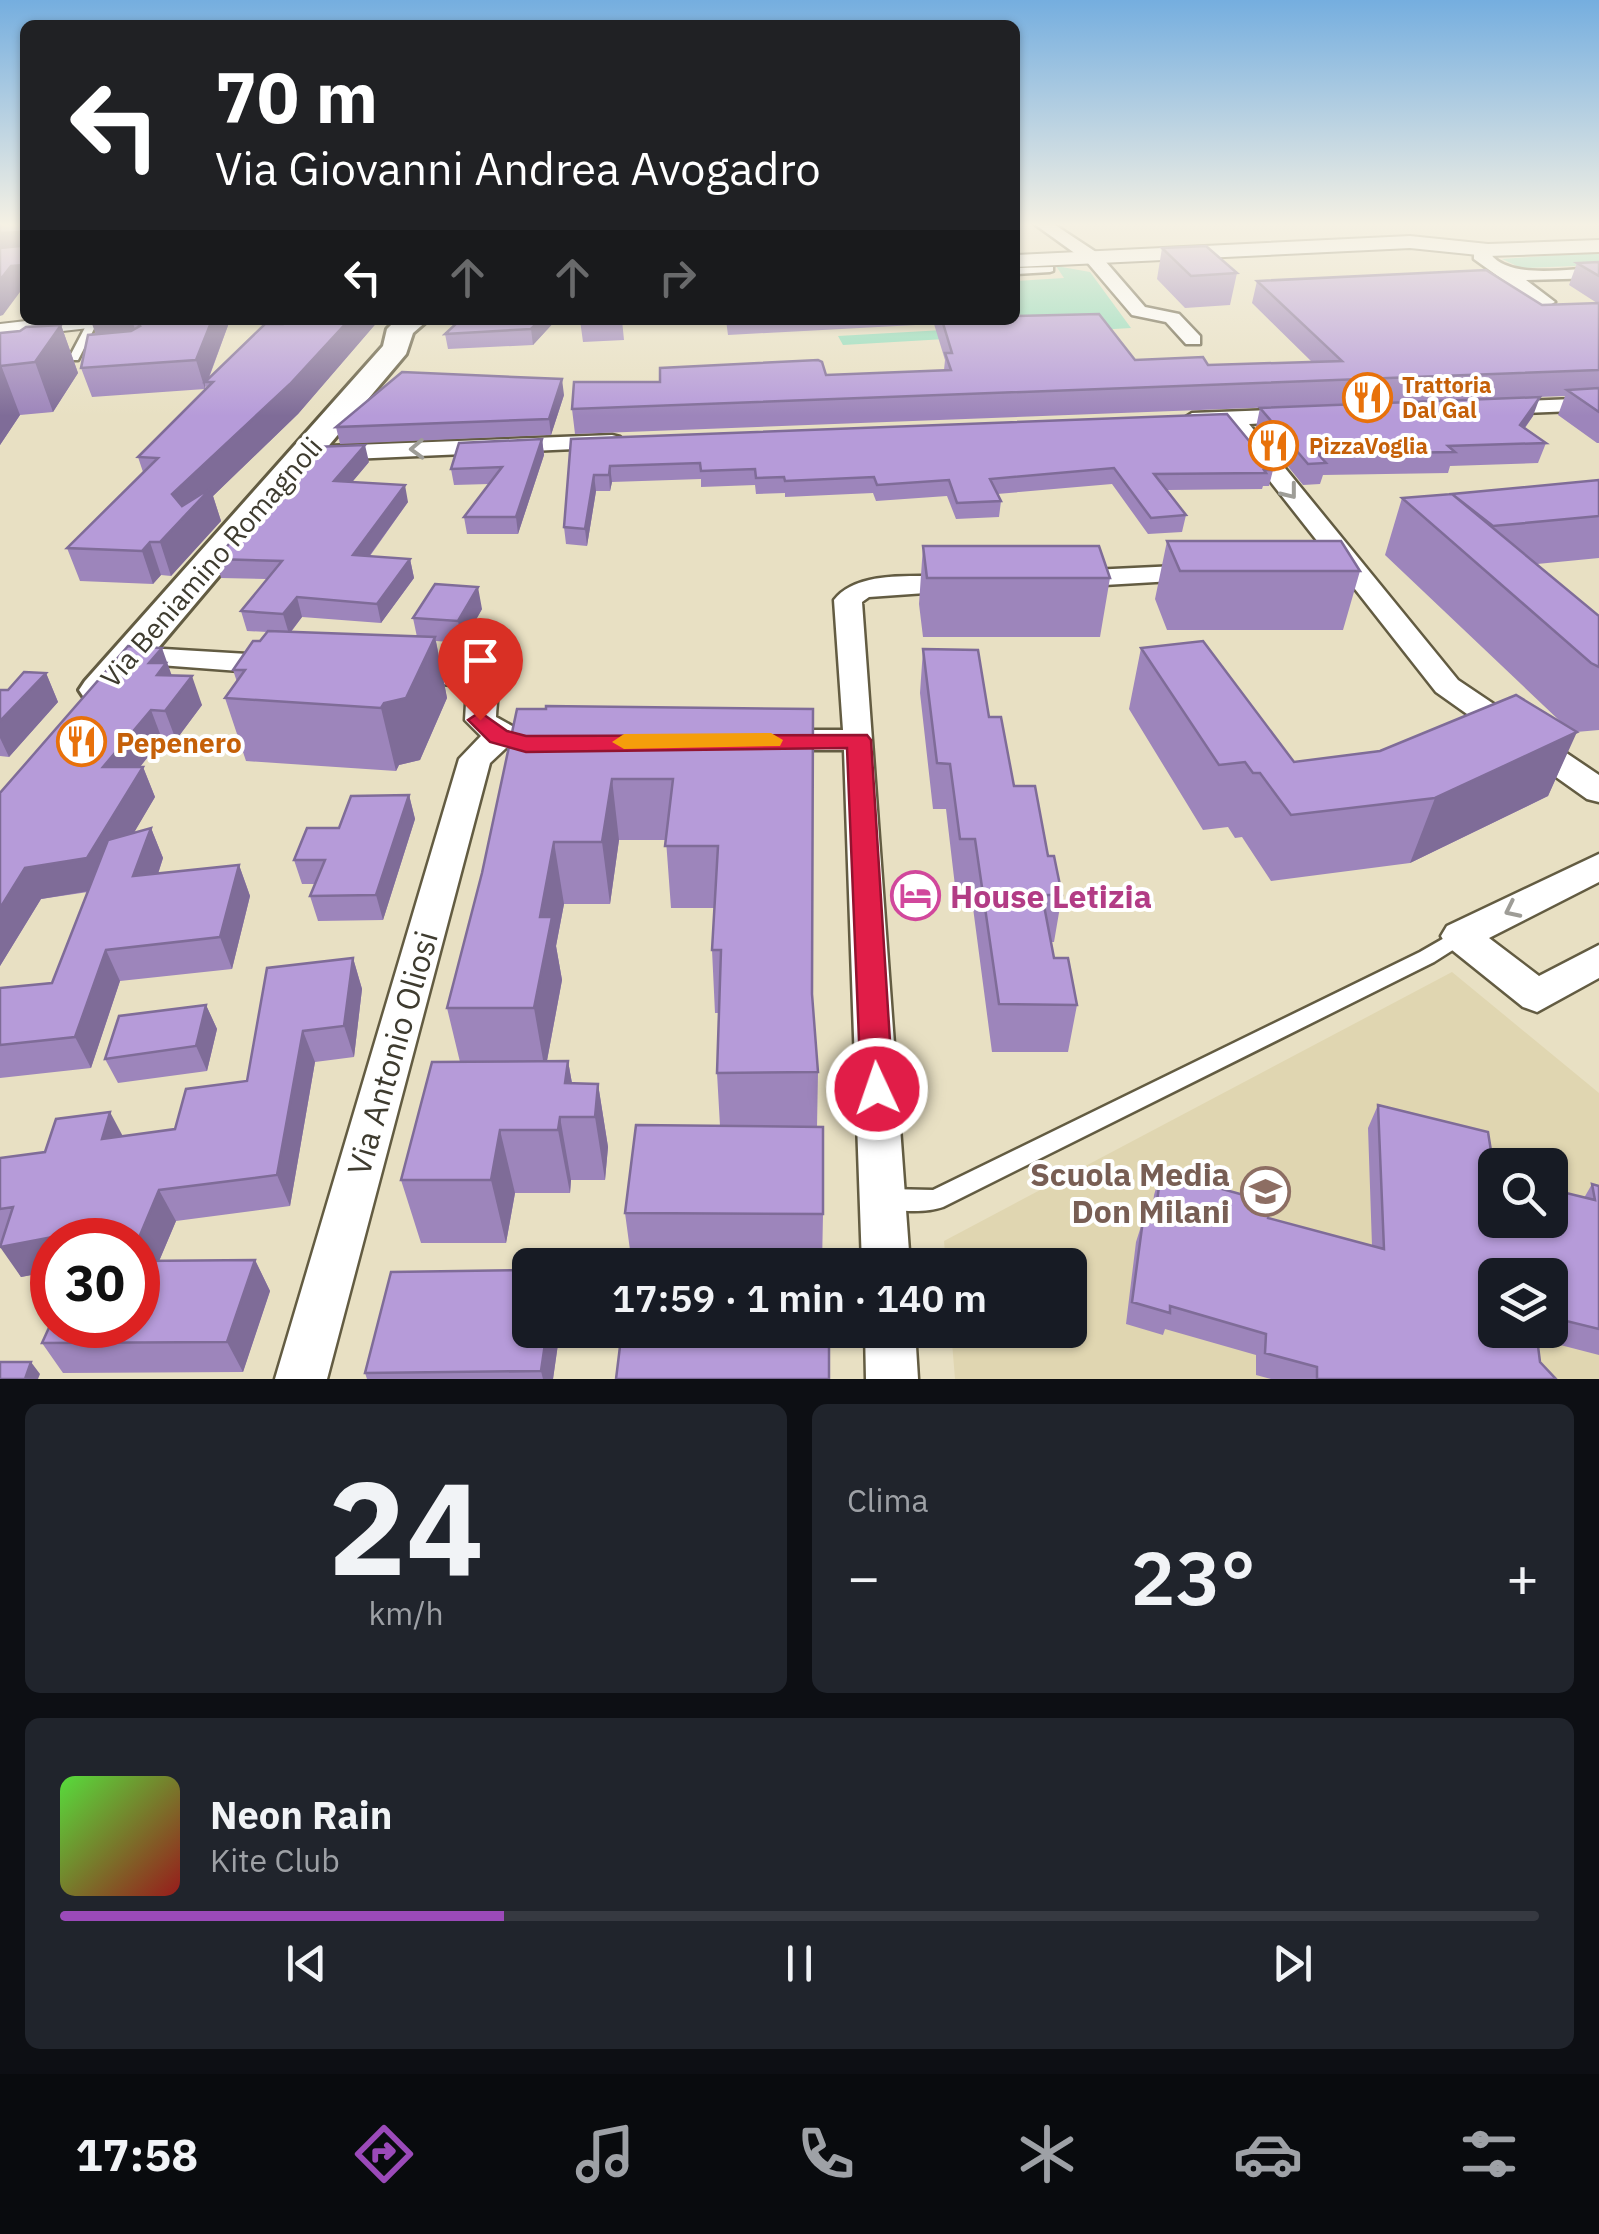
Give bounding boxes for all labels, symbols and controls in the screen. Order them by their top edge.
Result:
text: 70 m [215,51,378,142]
icon: left [50,60,180,190]
text: Via Giovanni Andrea Avogadro [215,139,821,197]
icon: left [335,250,390,305]
icon: ahead [440,250,495,305]
icon: ahead [545,250,600,305]
icon: right [650,250,705,305]
place label: Trattoria Dal Gal [1402,370,1492,424]
restaurant icon: Trattoria Dal Gal [1341,371,1393,423]
restaurant icon: PizzaVoglia [1248,419,1300,471]
street label: Via Beniamino Romagnoli [92,429,330,695]
place label: PizzaVoglia [1309,431,1428,460]
one-way arrow [409,439,425,460]
one-way arrow [1278,481,1296,499]
pin [438,618,523,721]
icon: arrive [453,633,508,688]
restaurant icon: Pepenero [55,716,107,768]
place label: Pepenero [116,724,242,761]
hotel icon: House Letizia [889,870,941,922]
place label: House Letizia [950,875,1152,917]
one-way arrow [1504,898,1522,918]
street label: Via Antonio Oliosi [337,926,447,1180]
position arrow [825,1037,929,1141]
map controls [1478,1148,1568,1348]
button: search [1478,1148,1568,1238]
place label: Scuola Media Don Milani [1030,1153,1230,1232]
school or university icon: Scuola Media Don Milani [1239,1166,1291,1218]
speed limit sign: 30 [30,1218,160,1348]
button: layers [1478,1258,1568,1348]
text: 17:59 · 1 min · 140 m [612,1273,987,1322]
text: 24 [328,1442,484,1611]
text: Clima [847,1479,929,1521]
text: 23° [1130,1528,1256,1626]
text: − [847,1541,880,1612]
text: + [1506,1541,1539,1612]
text: km/h [368,1592,444,1634]
text: Neon Rain [210,1790,392,1839]
text: Kite Club [210,1839,340,1881]
icon: previous [279,1936,334,1991]
icon: pause [772,1936,827,1991]
icon: next [1265,1936,1320,1991]
icon: directions [349,2119,419,2189]
icon: music [570,2119,640,2189]
icon: phone [791,2119,861,2189]
icon: climate [1012,2119,1082,2189]
icon: car [1233,2119,1303,2189]
icon: filters [1454,2119,1524,2189]
text: 17:58 [75,2125,198,2183]

